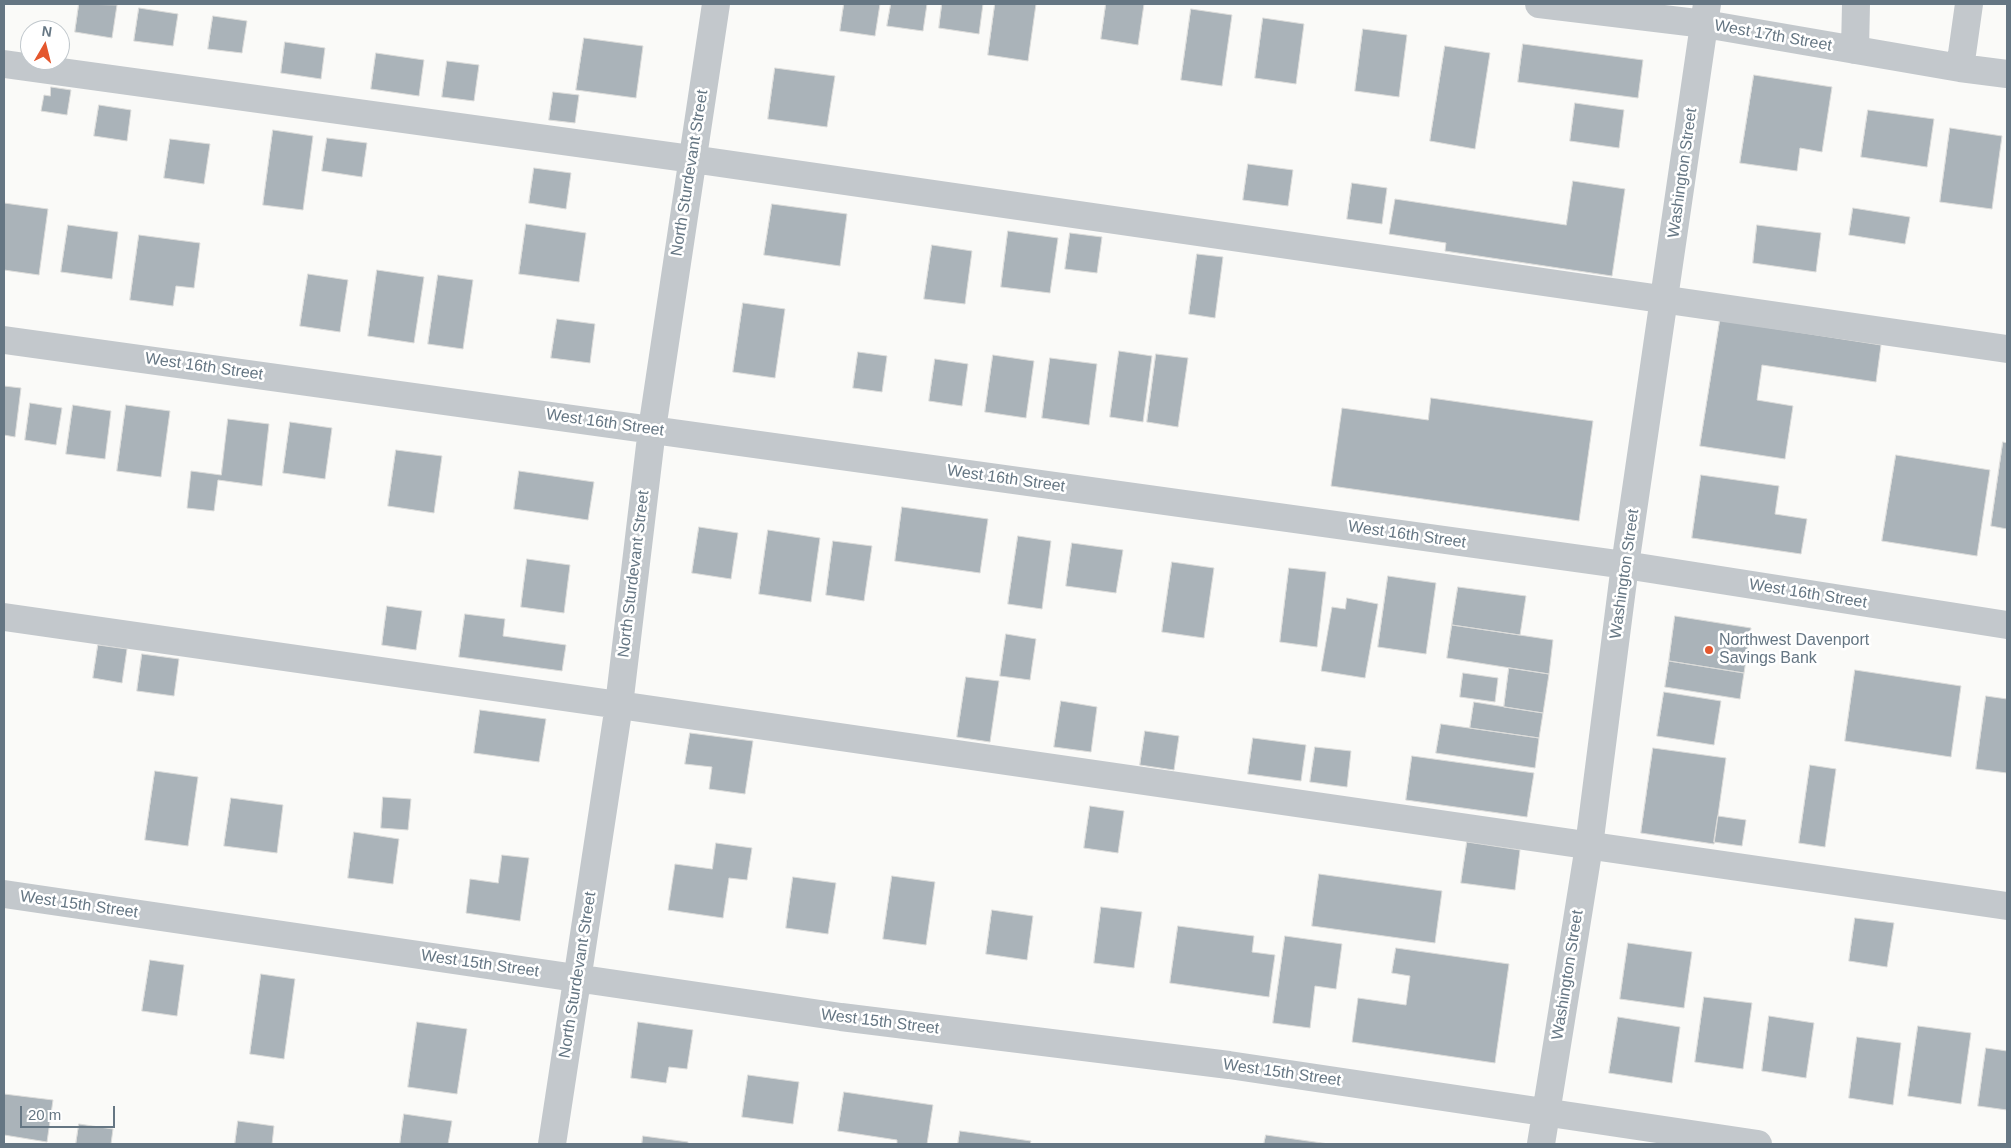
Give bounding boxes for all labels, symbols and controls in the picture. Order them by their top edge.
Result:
street label: West 17th Street [1713,16,1833,56]
north arrow [20,20,70,70]
text: N [41,23,53,40]
street label: North Sturdevant Street [667,88,713,258]
street label: Washington Street [1664,107,1702,239]
street label: West 16th Street [144,349,264,385]
street label: West 16th Street [545,405,665,441]
street label: West 16th Street [946,461,1066,497]
street label: North Sturdevant Street [614,489,654,659]
street label: Washington Street [1606,508,1644,640]
street label: West 16th Street [1347,517,1467,553]
street label: West 16th Street [1748,575,1868,613]
place label: Northwest Davenport Savings Bank [1719,631,1869,669]
marker: Northwest Davenport Savings Bank [1703,644,1715,656]
street label: West 15th Street [19,887,139,923]
street label: North Sturdevant Street [555,890,601,1060]
street label: Washington Street [1548,909,1588,1041]
street label: West 15th Street [420,946,540,982]
street label: West 15th Street [820,1005,940,1039]
street label: West 15th Street [1222,1055,1342,1091]
scale bar [22,1096,118,1128]
text: 20 m [28,1106,61,1123]

